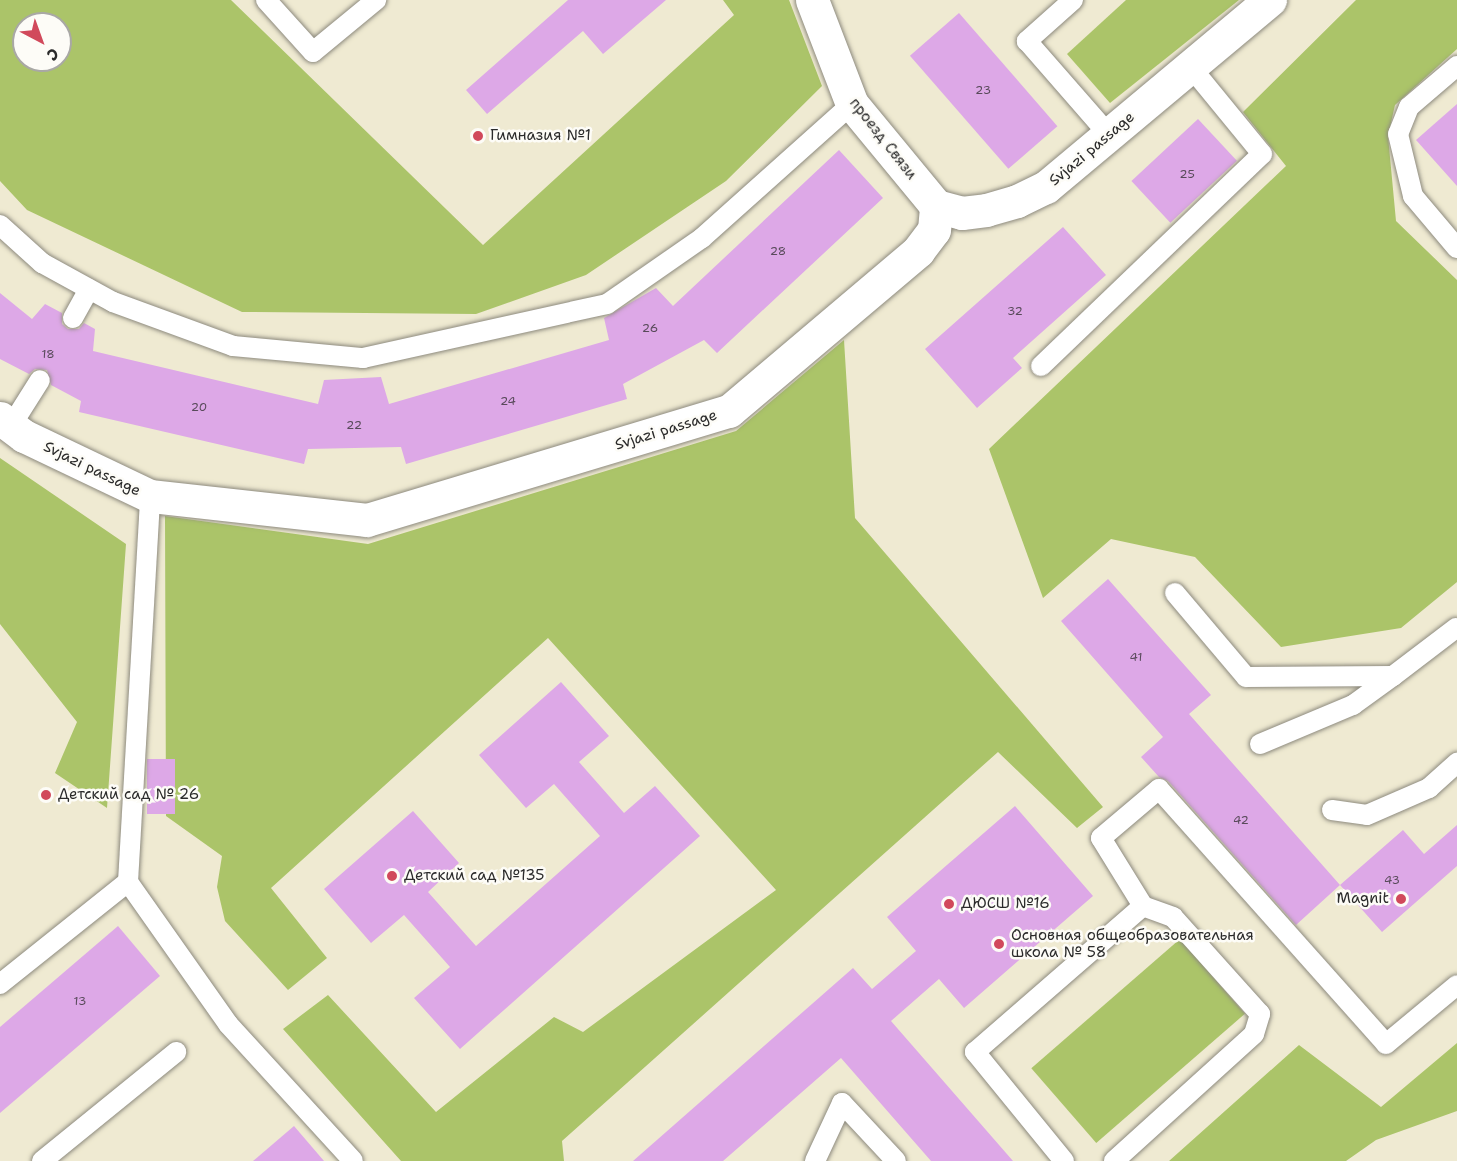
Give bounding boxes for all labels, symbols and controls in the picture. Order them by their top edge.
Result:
north arrow [12,12,72,72]
text: С [42,43,63,66]
house number: 23 [975,84,991,98]
street label: проезд Связи [846,95,920,183]
street label: Svjazi passage [1046,108,1138,190]
place label: Гимназия №1 [490,127,591,145]
marker: Гимназия №1 [471,129,485,143]
house number: 25 [1179,168,1195,182]
house number: 28 [770,245,786,259]
house number: 32 [1007,305,1023,319]
house number: 26 [642,322,658,336]
house number: 18 [41,348,55,362]
house number: 24 [500,395,516,409]
house number: 20 [191,401,207,415]
street label: Svjazi passage [613,406,719,454]
house number: 22 [346,419,362,433]
street label: Svjazi passage [41,438,143,500]
house number: 41 [1130,651,1142,665]
place label: Детский сад № 26 [58,786,199,804]
marker: Детский сад № 26 [39,788,53,802]
house number: 42 [1233,814,1249,828]
place label: Детский сад №135 [404,867,544,885]
marker: Детский сад №135 [385,869,399,883]
house number: 43 [1384,874,1400,888]
place label: Magnit [1337,890,1389,908]
marker: Magnit [1394,892,1408,906]
place label: ДЮСШ №16 [961,895,1050,913]
marker: ДЮСШ №16 [942,897,956,911]
place label: Основная общеобразовательная школа № 58 [1011,926,1254,961]
marker: Основная общеобразовательная школа № 58 [992,937,1006,951]
house number: 13 [74,995,86,1009]

